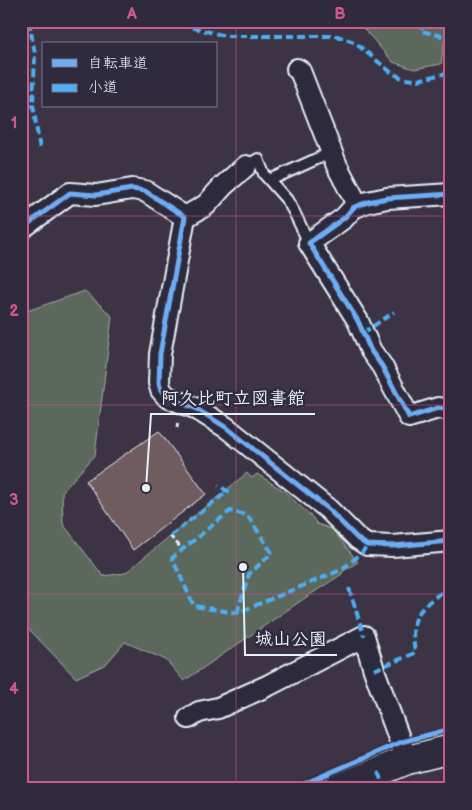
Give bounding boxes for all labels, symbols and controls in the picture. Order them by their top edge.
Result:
text: A [126,5,137,24]
text: B [334,5,346,24]
legend [42,42,218,108]
text: 自転車道 [88,54,148,73]
text: 小道 [88,78,118,97]
text: 1 [11,114,17,133]
text: 2 [9,302,19,321]
callout: 阿久比町立図書館 [151,381,315,414]
text: 阿久比町立図書館 [161,388,305,409]
text: 3 [9,491,19,510]
callout: 城山公園 [245,622,337,655]
text: 城山公園 [255,629,327,650]
text: 4 [9,680,19,699]

